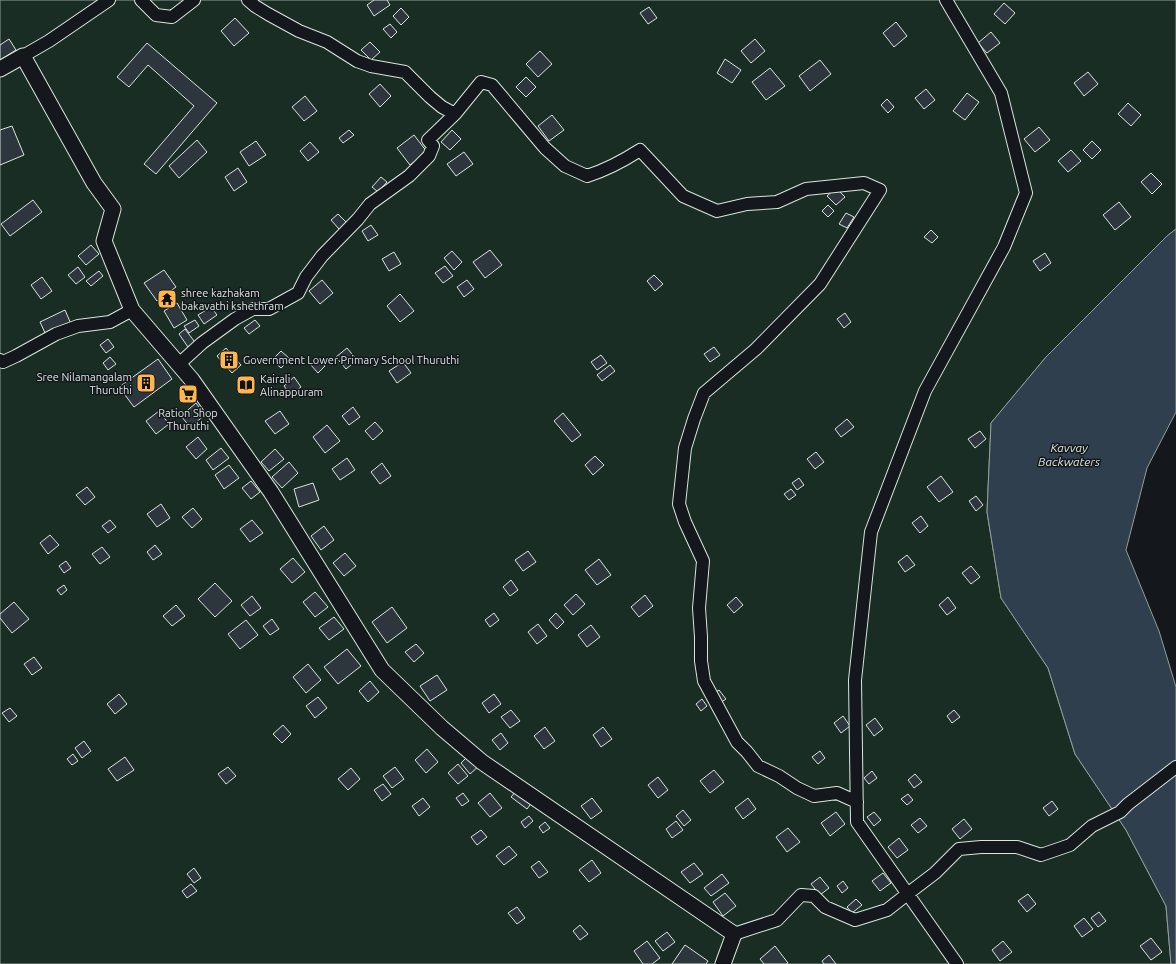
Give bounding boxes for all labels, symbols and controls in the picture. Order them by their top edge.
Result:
place label: shree kazhakam bakavathi kshethram [181,287,284,312]
temple icon: shree kazhakam bakavathi kshethram [156,288,178,310]
building icon: Government Lower Primary School Thuruthi [218,349,240,371]
place label: Government Lower Primary School Thuruthi [243,354,459,366]
place label: Sree Nilamangalam Thuruthi [37,371,132,396]
building icon: Sree Nilamangalam Thuruthi [135,372,157,394]
place label: Kairali Alinappuram [260,373,323,398]
library icon: Kairali Alinappuram [235,374,257,396]
supermarket icon: Ration Shop Thuruthi [177,383,199,405]
place label: Ration Shop Thuruthi [158,407,218,432]
water label: Kavvay Backwaters [1038,441,1100,468]

